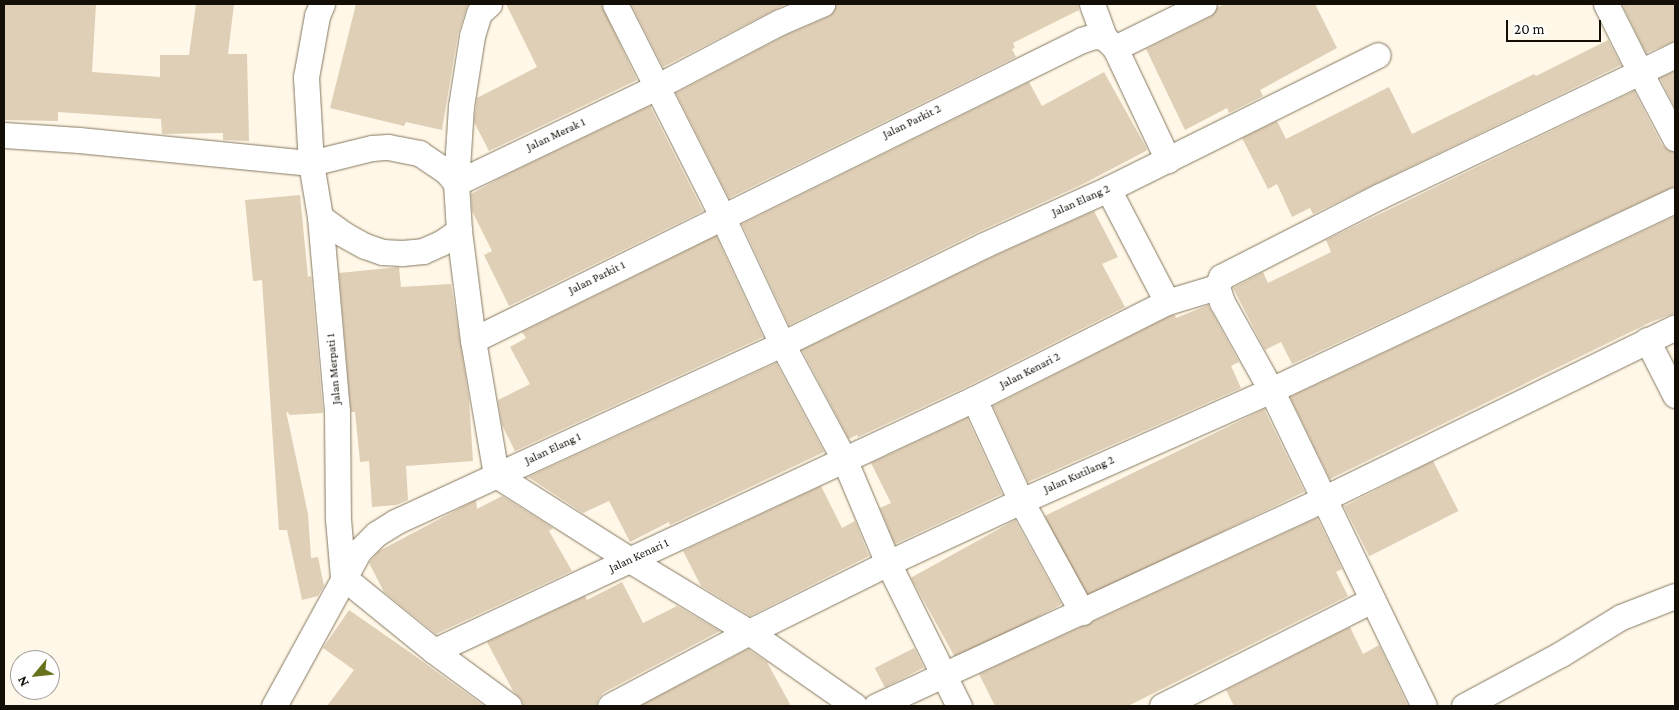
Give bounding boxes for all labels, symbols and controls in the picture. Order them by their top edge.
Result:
scale bar [1509,10,1604,42]
text: 20 m [1514,21,1545,37]
street label: Jalan Parkit 2 [881,102,943,142]
street label: Jalan Merak 1 [524,115,588,155]
street label: Jalan Elang 2 [1050,182,1112,220]
street label: Jalan Parkit 1 [566,258,628,298]
street label: Jalan Merpati 1 [324,333,344,405]
street label: Jalan Kenari 2 [997,350,1063,392]
street label: Jalan Elang 1 [523,430,583,468]
street label: Jalan Kutilang 2 [1042,453,1116,497]
street label: Jalan Kenari 1 [607,536,671,576]
north arrow [10,650,60,700]
text: N [13,674,32,690]

